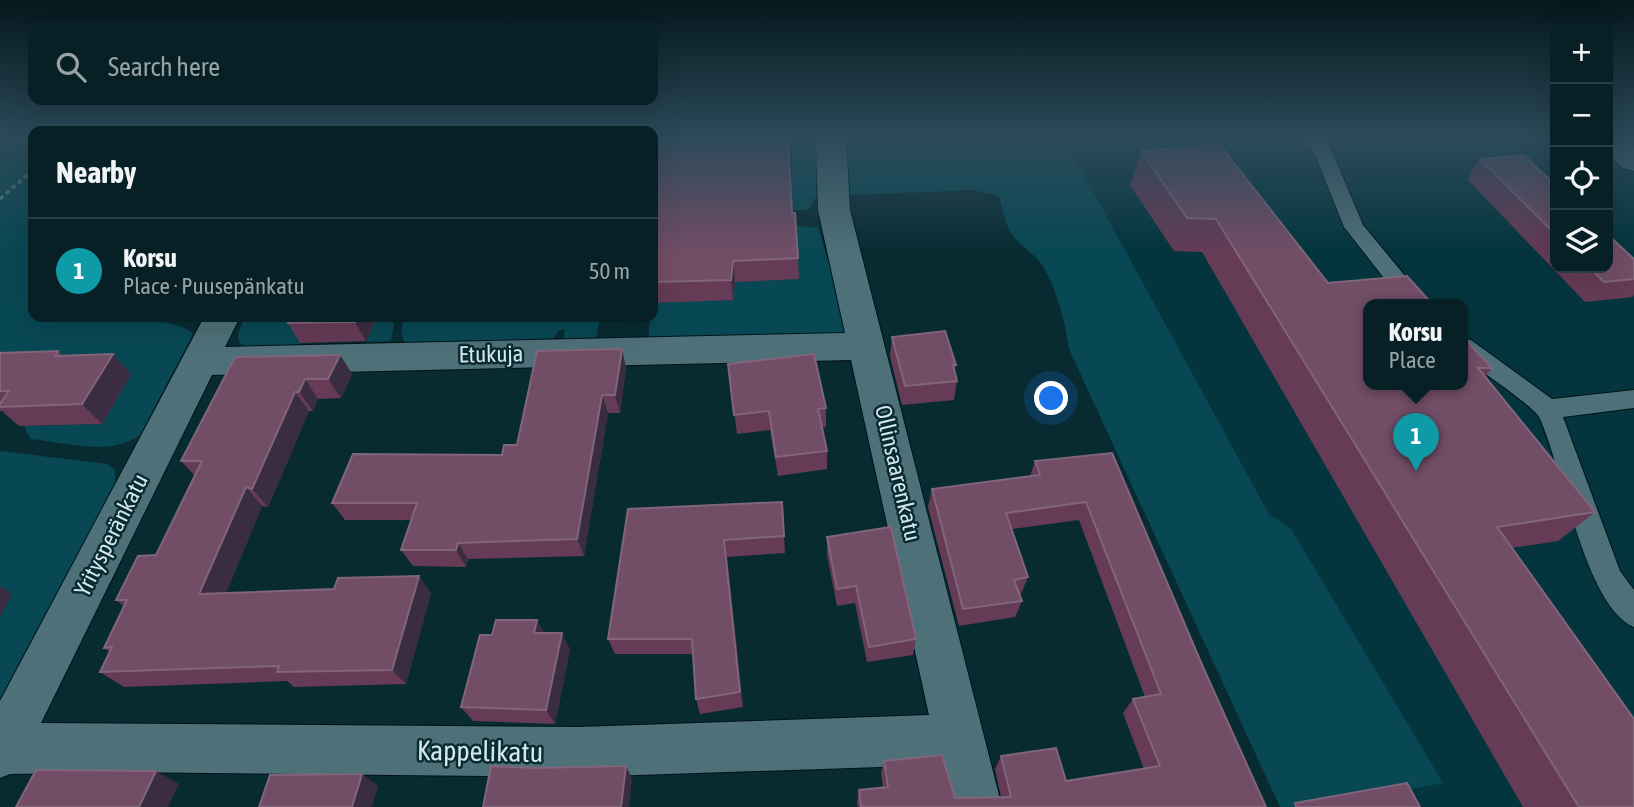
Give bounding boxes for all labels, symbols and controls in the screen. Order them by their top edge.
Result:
map controls [1550,21,1613,273]
button: + [1550,21,1613,84]
search box [28,28,658,105]
icon: search [52,48,90,86]
text: Search here [108,52,220,82]
button: − [1550,84,1613,147]
button: locate [1550,147,1613,210]
text: Nearby [56,155,136,189]
button: layers [1550,210,1613,273]
text: Korsu [123,243,177,273]
text: 1 [74,258,84,284]
text: 50 m [589,258,630,284]
text: Place · Puusepänkatu [123,273,305,299]
popup [1363,299,1468,390]
text: Korsu [1389,317,1442,347]
street label: Etukuja [458,340,524,368]
text: Place [1389,347,1436,373]
your location [1034,381,1068,415]
street label: Ollinsaarenkatu [870,403,926,543]
pin: 1 [1393,413,1439,471]
street label: Yritysperänkatu [69,470,153,600]
street label: Kappelikatu [417,734,543,768]

